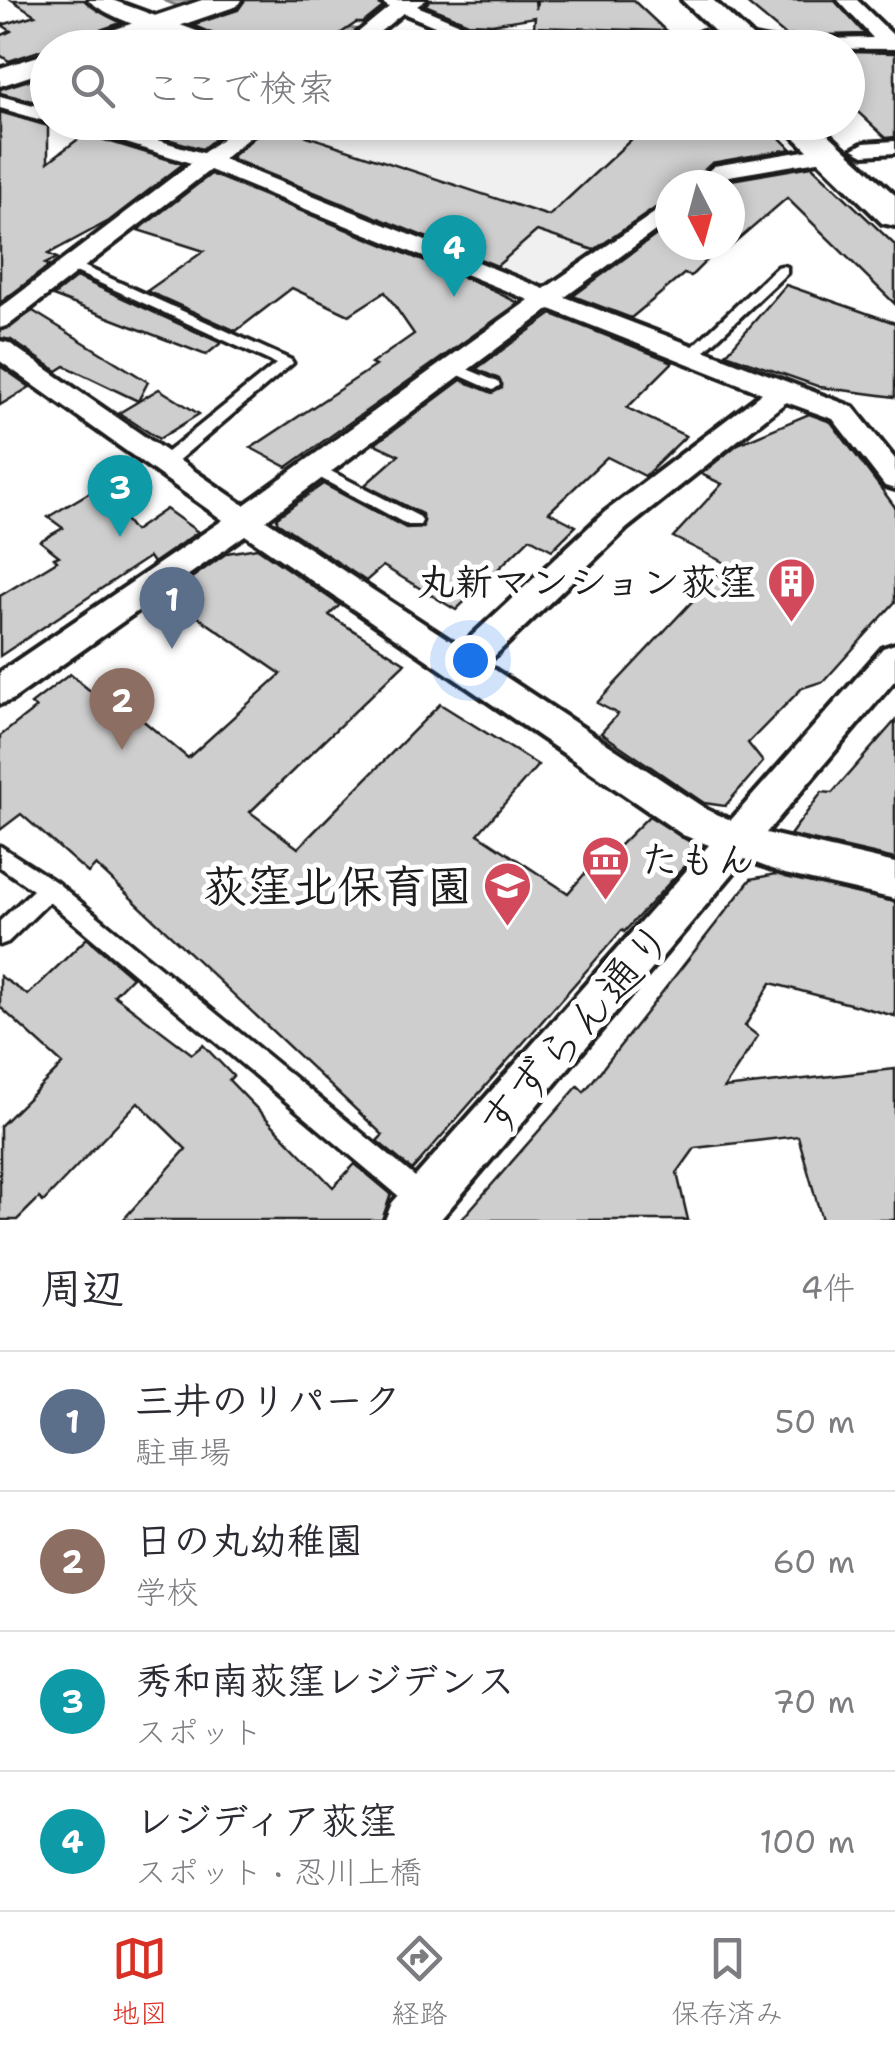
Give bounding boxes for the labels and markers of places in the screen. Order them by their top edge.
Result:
pin: 4 [422,214,486,297]
pin: 3 [88,454,152,537]
place label: 丸新マンション荻窪 [417,556,756,607]
building icon: 丸新マンション荻窪 [765,556,817,624]
pin: 1 [140,566,204,649]
pin: 2 [90,668,154,750]
museum icon: たもん [580,834,632,902]
place label: たもん [641,834,755,885]
place label: 荻窪北保育園 [202,856,472,916]
school or university icon: 荻窪北保育園 [481,860,533,928]

